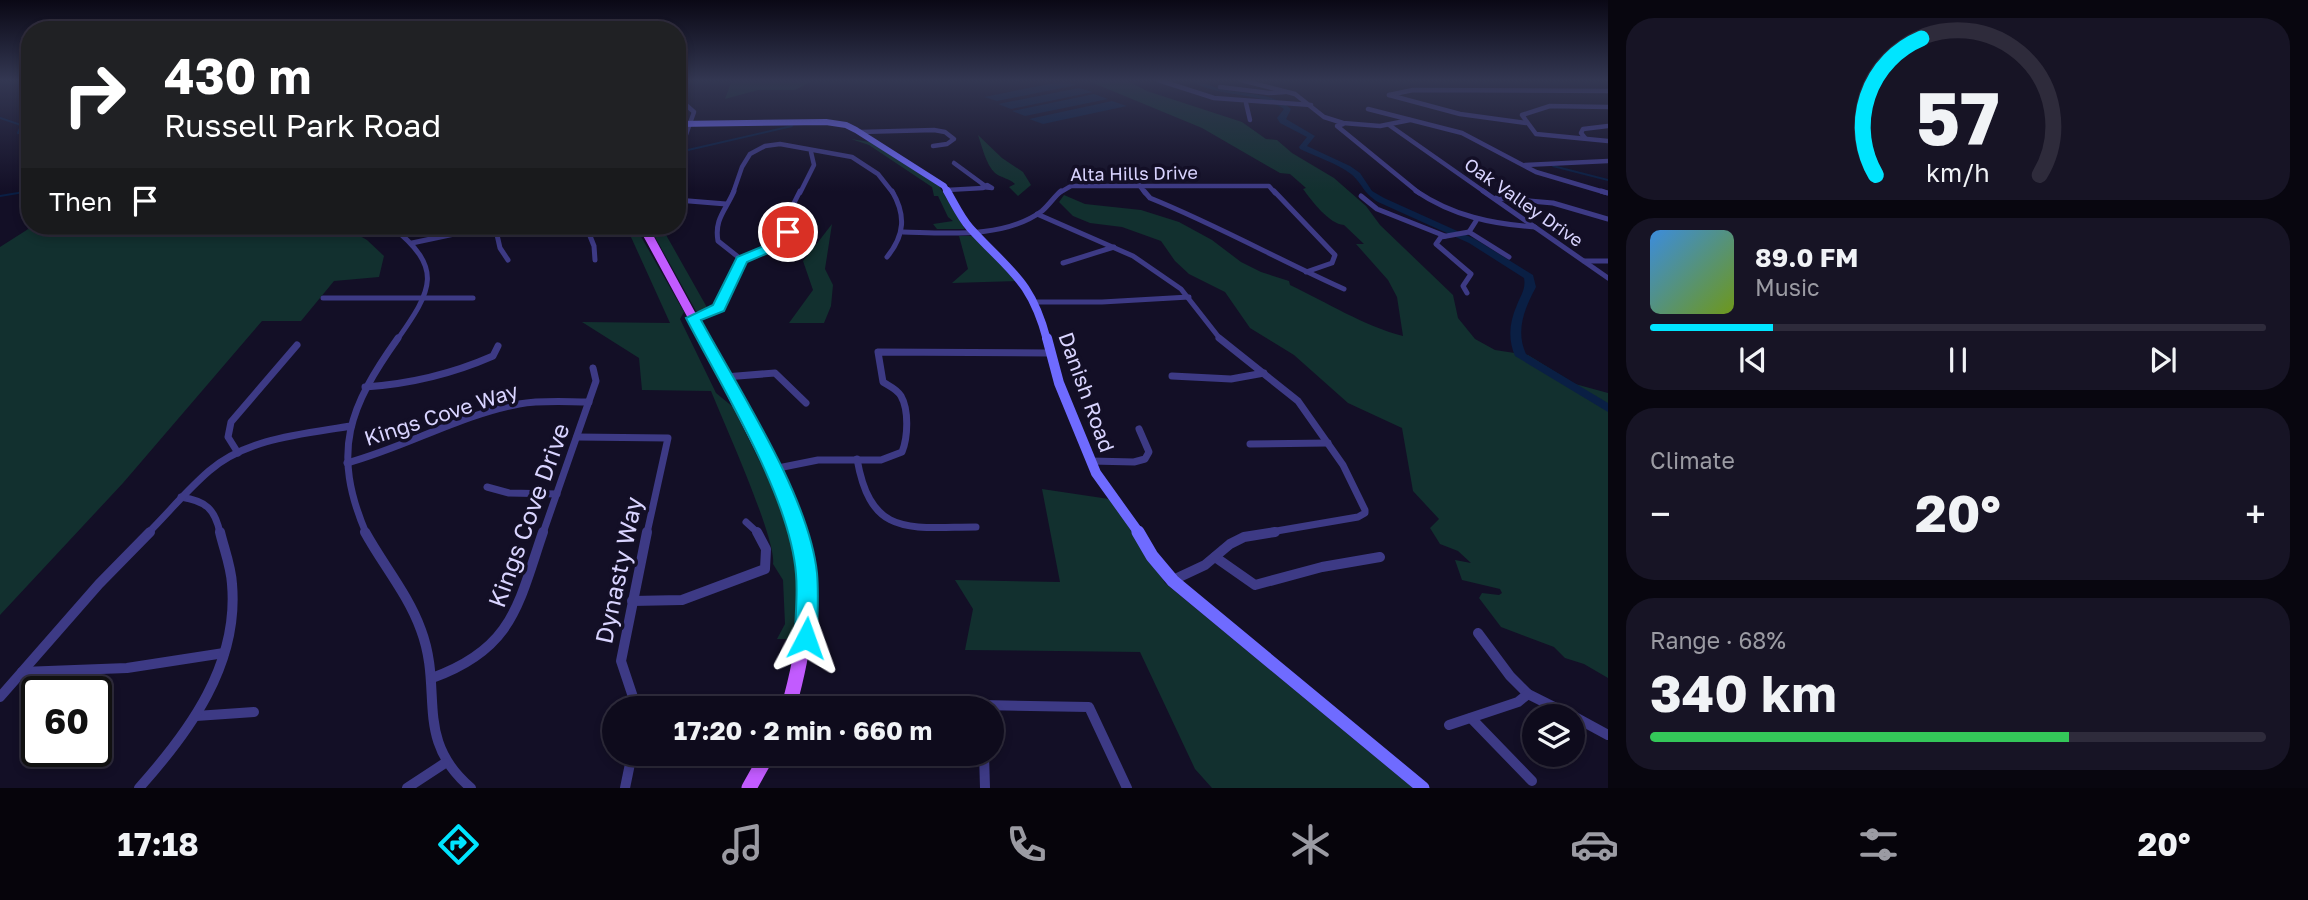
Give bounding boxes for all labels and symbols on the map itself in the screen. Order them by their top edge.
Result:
street label: Oak Valley Drive [1460,153,1588,251]
street label: Alta Hills Drive [1070,161,1198,185]
pin [758,202,818,262]
street label: Danish Road [1053,328,1121,456]
street label: Kings Cove Way [361,377,521,451]
street label: Kings Cove Drive [481,419,575,611]
street label: Dynasty Way [588,494,648,646]
position arrow [769,601,843,675]
speed limit sign: 60 [21,676,112,767]

